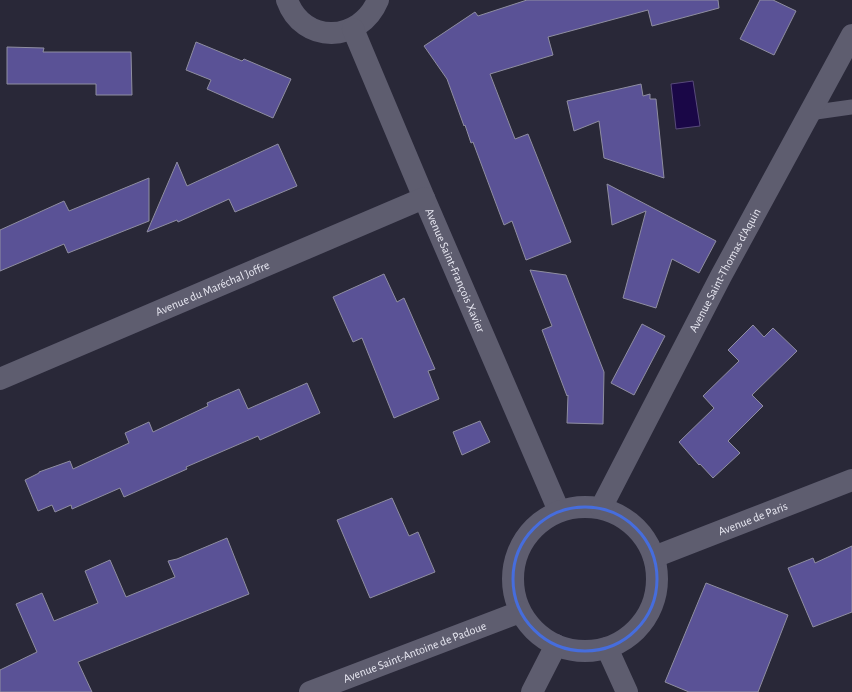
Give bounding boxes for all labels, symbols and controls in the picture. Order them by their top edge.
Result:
street label: Avenue Saint-François Xavier [423,206,487,334]
street label: Avenue Saint-Thomas d'Aquin [687,206,763,334]
street label: Avenue du Maréchal Joffre [154,259,271,318]
street label: Avenue de Paris [716,500,789,537]
street label: Avenue Saint-Antoine de Padoue [341,619,488,685]

